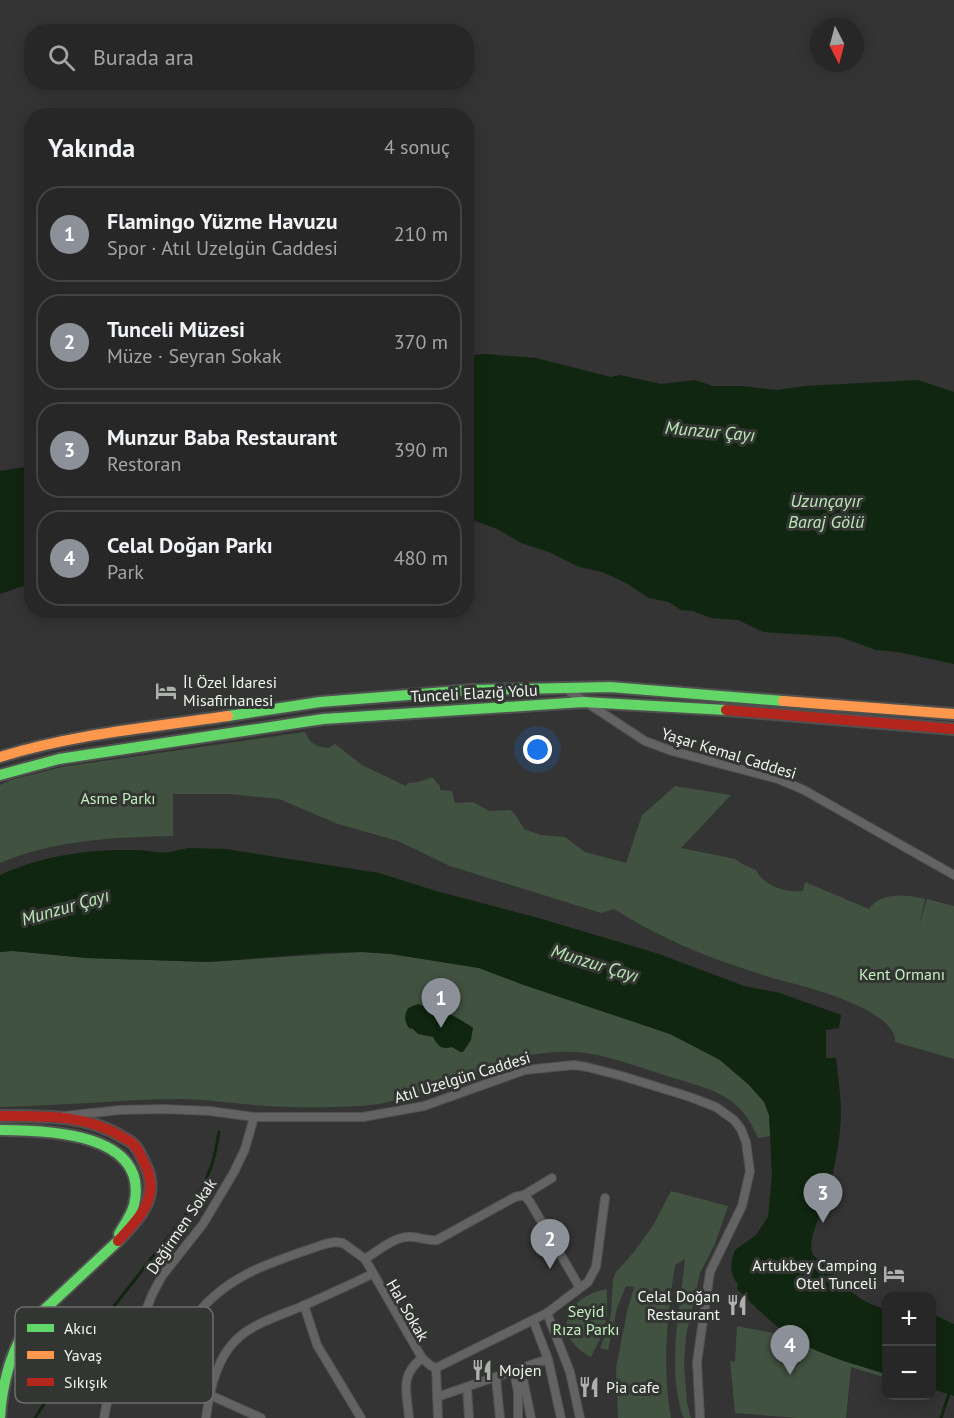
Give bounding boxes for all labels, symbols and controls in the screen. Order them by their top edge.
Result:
north arrow [810,18,864,72]
search box [24,24,474,90]
icon: search [45,41,78,74]
text: Burada ara [93,43,194,71]
text: Yakında [48,131,135,164]
text: 4 sonuç [384,134,450,160]
text: Flamingo Yüzme Havuzu [107,207,338,235]
text: 1 [64,221,75,247]
text: 210 m [394,221,448,247]
text: Spor · Atıl Uzelgün Caddesi [107,235,338,261]
text: Tunceli Müzesi [107,315,245,343]
text: 2 [64,329,75,355]
text: 370 m [394,329,448,355]
text: Müze · Seyran Sokak [107,343,281,369]
water label: Munzur Çayı [664,416,756,446]
text: Munzur Baba Restaurant [107,423,337,451]
text: 3 [64,437,75,463]
text: 390 m [394,437,448,463]
text: Restoran [107,451,181,477]
water label: Uzunçayır Baraj Gölü [788,489,864,533]
text: Celal Doğan Parkı [107,531,273,559]
text: 4 [64,545,75,571]
text: 480 m [394,545,448,571]
text: Park [107,559,144,585]
place label: İl Özel İdaresi Misafirhanesi [183,672,277,710]
hotel icon: İl Özel İdaresi Misafirhanesi [154,679,178,703]
street label: Tunceli Elazığ Yolu [410,680,538,706]
street label: Yaşar Kemal Caddesi [659,723,799,783]
your location [523,735,552,764]
park label: Asme Parkı [80,788,156,808]
water label: Munzur Çayı [18,883,112,930]
water label: Munzur Çayı [549,939,642,987]
park label: Kent Ormanı [859,964,945,984]
pin: 1 [422,978,460,1028]
street label: Atıl Uzelgün Caddesi [392,1047,532,1107]
street label: Değirmen Sokak [142,1174,221,1278]
pin: 3 [804,1174,842,1223]
pin: 2 [530,1220,570,1269]
place label: Artukbey Camping Otel Tunceli [752,1255,877,1293]
hotel icon: Artukbey Camping Otel Tunceli [882,1262,906,1286]
street label: Hal Sokak [382,1276,434,1345]
place label: Celal Doğan Restaurant [637,1286,721,1324]
map controls [882,1292,936,1400]
button: + [882,1292,936,1346]
restaurant icon: Celal Doğan Restaurant [725,1293,749,1317]
park label: Seyid Rıza Parkı [553,1301,619,1339]
legend [15,1307,213,1403]
text: Akıcı [64,1318,97,1338]
pin: 4 [770,1326,810,1375]
text: Yavaş [64,1345,102,1365]
button: − [882,1346,936,1400]
restaurant icon: Mojen [470,1358,494,1382]
place label: Mojen [499,1360,541,1380]
text: Sıkışık [64,1372,108,1392]
restaurant icon: Pia cafe [577,1375,601,1399]
place label: Pia cafe [606,1377,660,1397]

